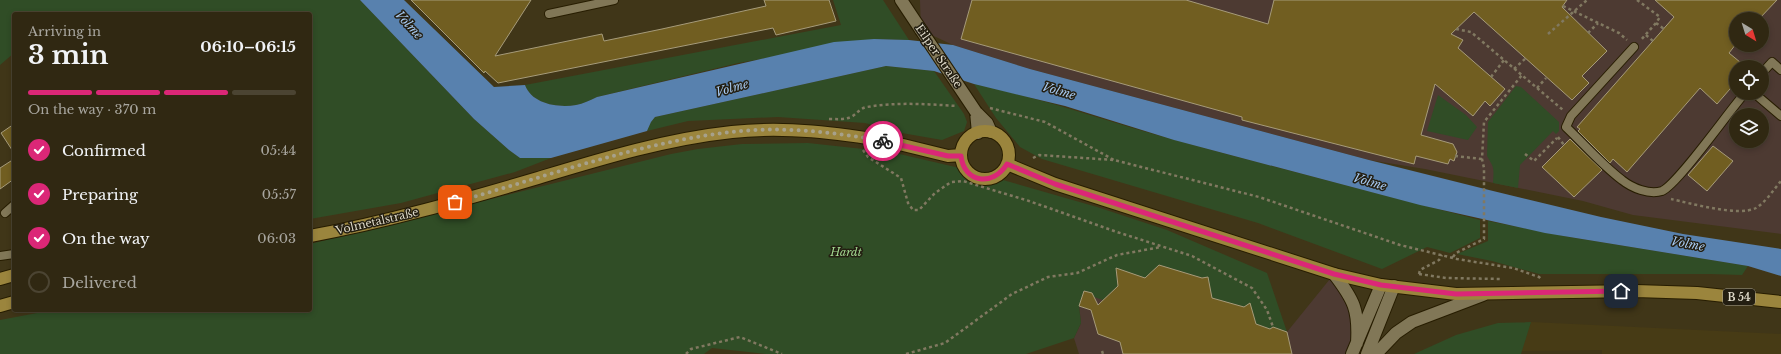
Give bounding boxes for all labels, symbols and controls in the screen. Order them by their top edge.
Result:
water label: Volme [392,7,427,42]
north arrow [1729,12,1769,52]
map controls [1729,12,1769,148]
street label: Eilper Straße [913,22,965,90]
text: Arriving in [28,23,101,40]
text: 06:10–06:15 [200,37,296,56]
text: 3 min [28,39,109,71]
button: locate [1729,60,1769,100]
water label: Volme [714,76,751,99]
water label: Volme [1041,79,1078,102]
text: On the way · 370 m [28,101,156,118]
button: layers [1729,108,1769,148]
courier [863,121,903,161]
icon: bike [872,130,894,152]
icon: check [28,139,50,161]
text: Confirmed [62,141,146,160]
text: 05:44 [260,142,296,159]
water label: Volme [1352,170,1389,193]
icon: check [28,183,50,205]
text: Preparing [62,185,138,204]
pin [438,185,472,219]
text: 05:57 [262,186,296,203]
icon: bag [444,191,466,213]
street label: Volmetalstraße [333,205,420,238]
icon: check [28,227,50,249]
text: On the way [62,229,150,248]
text: 06:03 [257,230,296,247]
water label: Volme [1670,233,1706,254]
park label: Hardt [829,245,862,259]
text: Delivered [62,273,137,292]
pin [1604,274,1638,308]
icon: home [1610,280,1632,302]
road number: B 54 [1723,289,1755,305]

